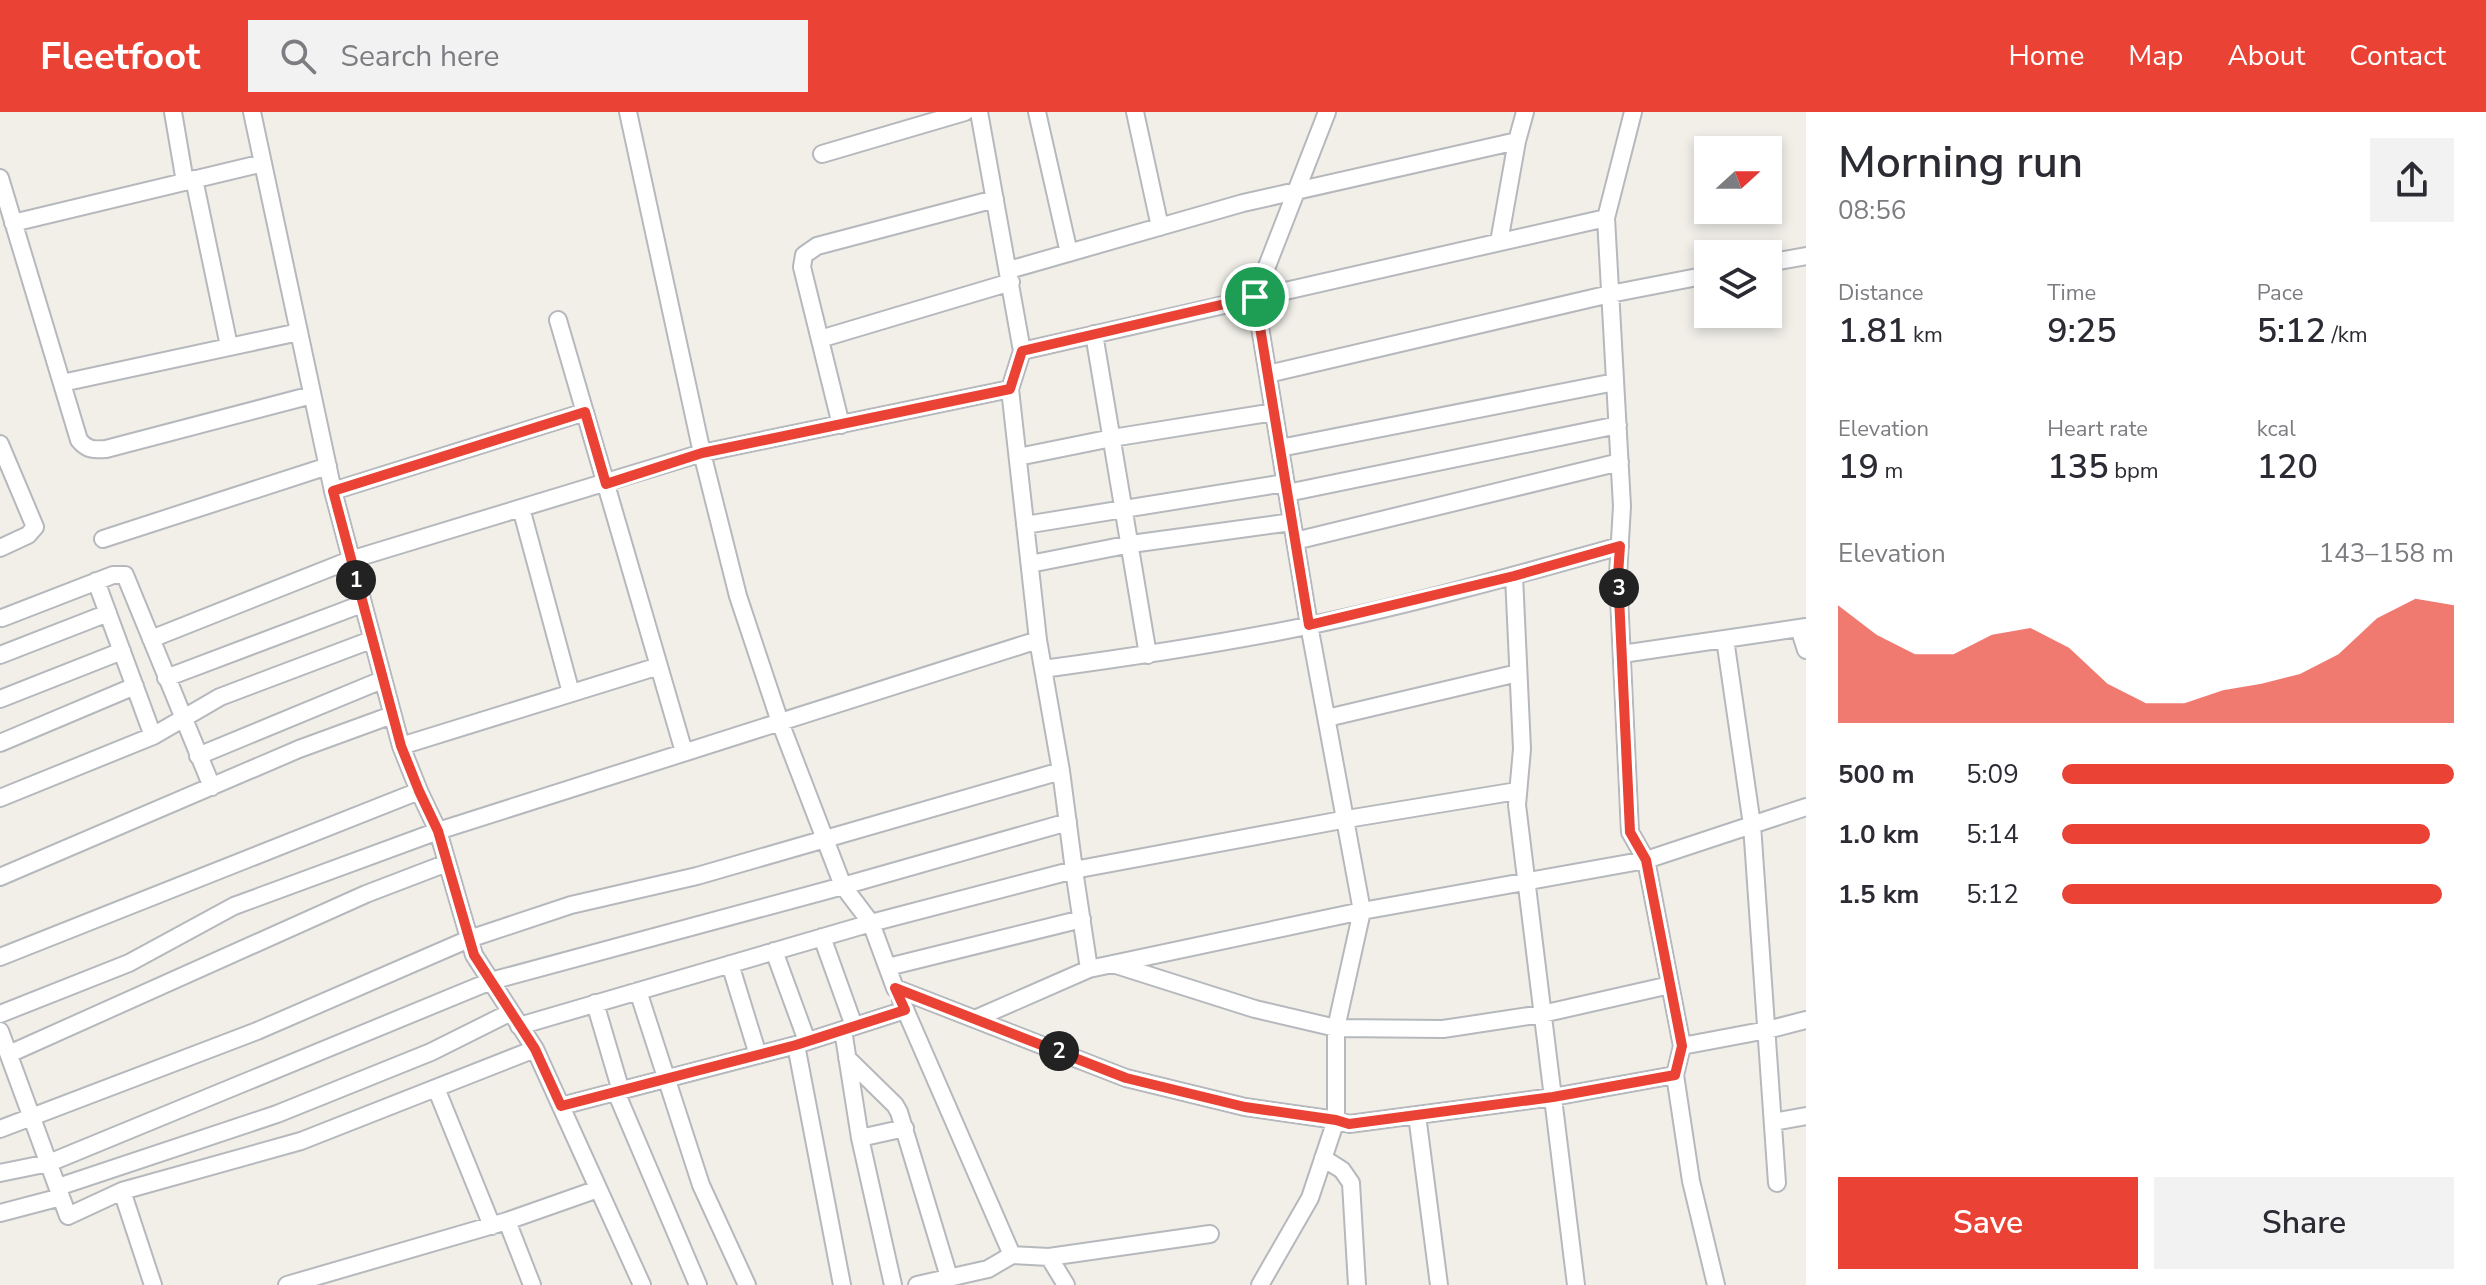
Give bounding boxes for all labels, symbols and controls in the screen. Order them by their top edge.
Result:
search box [248,20,808,92]
text: Fleetfoot [40,31,200,82]
icon: search [276,34,320,78]
text: Search here [340,36,499,77]
text: Home [2009,37,2084,75]
text: Map [2128,37,2183,75]
text: About [2227,37,2305,75]
text: Contact [2349,37,2446,75]
text: Morning run [1838,133,2083,193]
north arrow [1694,136,1782,224]
map controls [1694,136,1782,328]
button: share [2370,138,2454,222]
text: 08:56 [1838,193,1906,228]
button: layers [1694,240,1782,328]
pin [1221,263,1289,331]
icon: arrive [1233,275,1277,319]
text: Distance [1838,278,1923,308]
text: Time [2047,278,2096,308]
text: Pace [2257,278,2303,308]
text: 1.81 [1838,308,1907,354]
text: 9:25 [2047,308,2117,354]
text: 5:12 [2257,308,2326,354]
text: km [1907,320,1943,350]
text: /km [2326,320,2368,350]
text: Elevation [1838,414,1929,444]
text: Heart rate [2047,414,2148,444]
text: kcal [2257,414,2296,444]
text: 19 [1838,444,1879,490]
text: 135 [2047,444,2109,490]
text: 120 [2257,444,2318,490]
text: m [1879,456,1903,486]
text: bpm [2109,456,2159,486]
text: Elevation [1838,536,1946,571]
text: 143–158 m [2318,536,2454,571]
pin: 1 [336,560,376,600]
text: 1 [349,565,363,595]
pin: 3 [1599,568,1639,608]
text: 3 [1612,573,1626,603]
text: 500 m [1838,757,1915,792]
text: 5:09 [1966,757,2019,792]
text: 1.0 km [1838,817,1919,852]
text: 5:14 [1966,817,2019,852]
text: 1.5 km [1838,877,1919,912]
text: 5:12 [1966,877,2019,912]
pin: 2 [1039,1031,1079,1071]
text: 2 [1052,1036,1066,1066]
button: Save [1838,1177,2138,1269]
button: Share [2154,1177,2454,1269]

